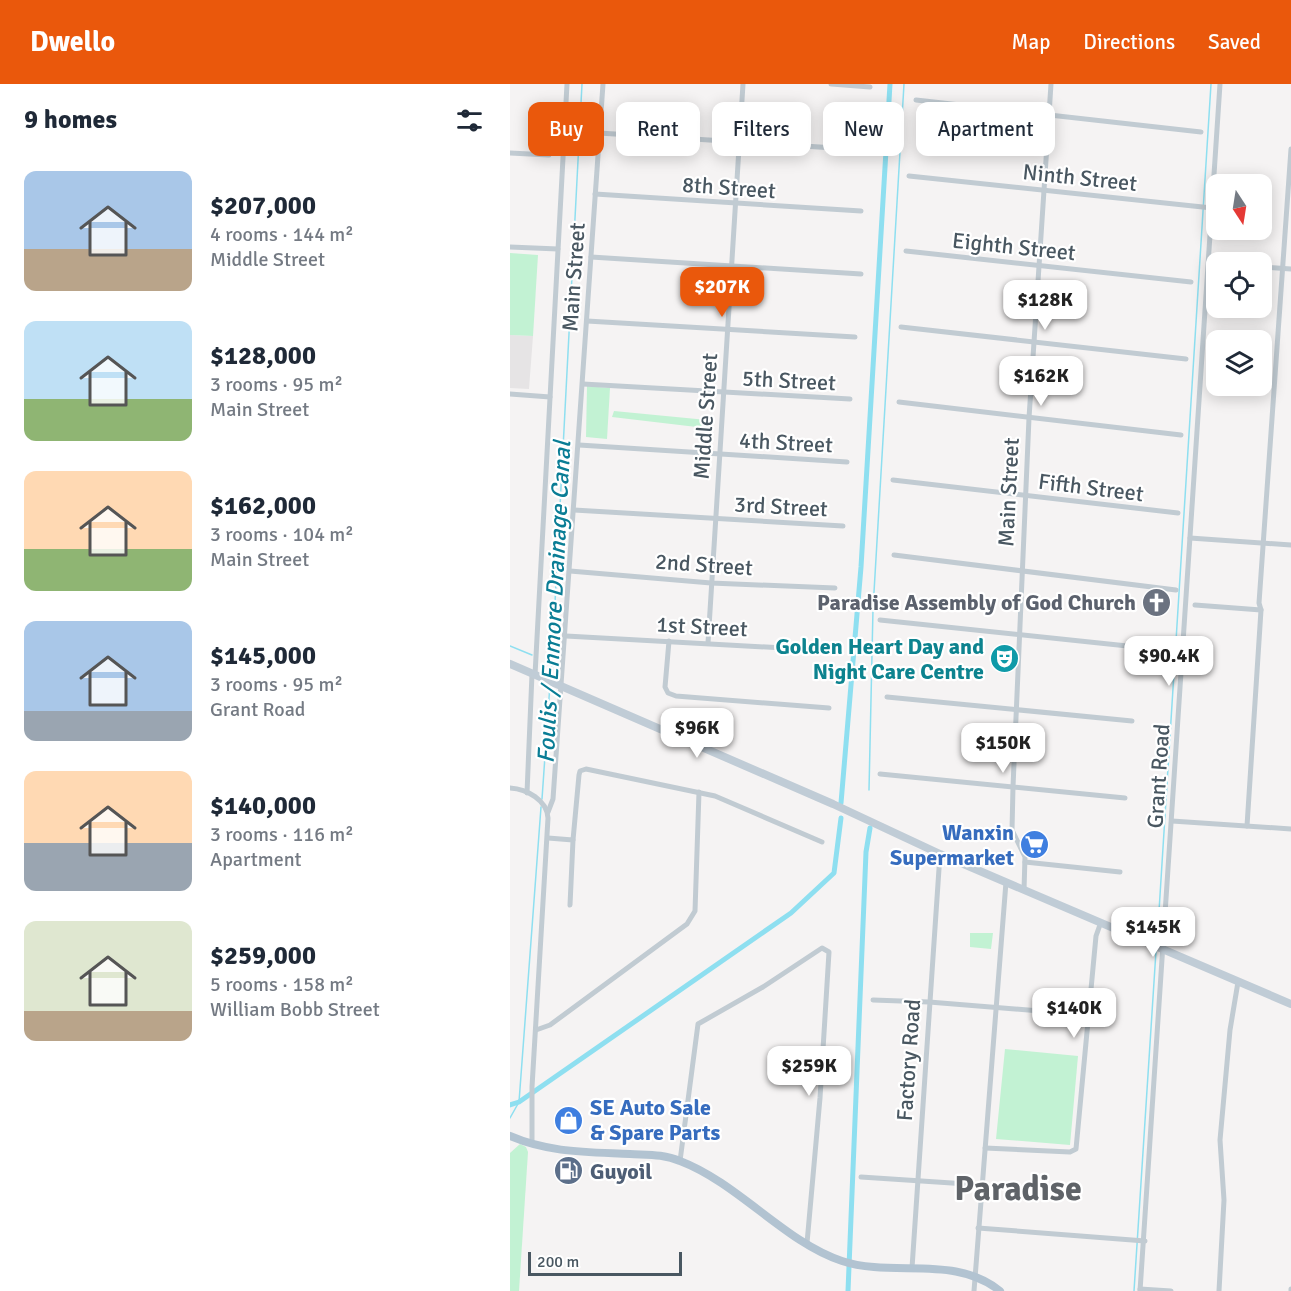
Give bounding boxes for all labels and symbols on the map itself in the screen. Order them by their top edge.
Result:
street label: Ninth Street [1021,158,1139,197]
street label: 8th Street [681,171,777,204]
north arrow [1206,174,1272,240]
street label: Main Street [556,221,591,332]
street label: Eighth Street [951,227,1077,266]
pin: $207K [680,267,764,318]
pin: $128K [1003,280,1087,331]
street label: Middle Street [688,352,723,480]
pin: $162K [999,356,1083,407]
street label: 5th Street [741,365,837,396]
street label: 4th Street [738,427,834,458]
street label: Main Street [992,437,1025,547]
water label: Foulis / Enmore Drainage Canal [531,438,578,764]
street label: Fifth Street [1037,468,1145,507]
street label: 3rd Street [734,491,829,522]
street label: 2nd Street [654,548,754,581]
church icon: Paradise Assembly of God Church [1141,586,1173,618]
place label: Paradise Assembly of God Church [817,589,1136,616]
street label: 1st Street [656,611,749,642]
place label: Golden Heart Day and Night Care Centre [775,633,984,685]
pin: $90.4K [1120,636,1218,687]
theatre icon: Golden Heart Day and Night Care Centre [989,643,1021,675]
pin: $96K [661,708,733,759]
pin: $150K [961,723,1045,774]
street label: Grant Road [1141,723,1176,829]
place label: Wanxin Supermarket [890,819,1014,871]
supermarket icon: Wanxin Supermarket [1019,829,1051,861]
pin: $145K [1111,907,1195,958]
pin: $140K [1032,988,1116,1039]
street label: Factory Road [891,998,926,1122]
pin: $259K [767,1046,851,1097]
place label: SE Auto Sale & Spare Parts [590,1094,720,1146]
shop icon: SE Auto Sale & Spare Parts [553,1104,585,1136]
fuel station icon: Guyoil [553,1155,585,1187]
place label: Guyoil [590,1158,652,1185]
district label: Paradise [954,1168,1082,1210]
scale bar [528,1249,682,1276]

